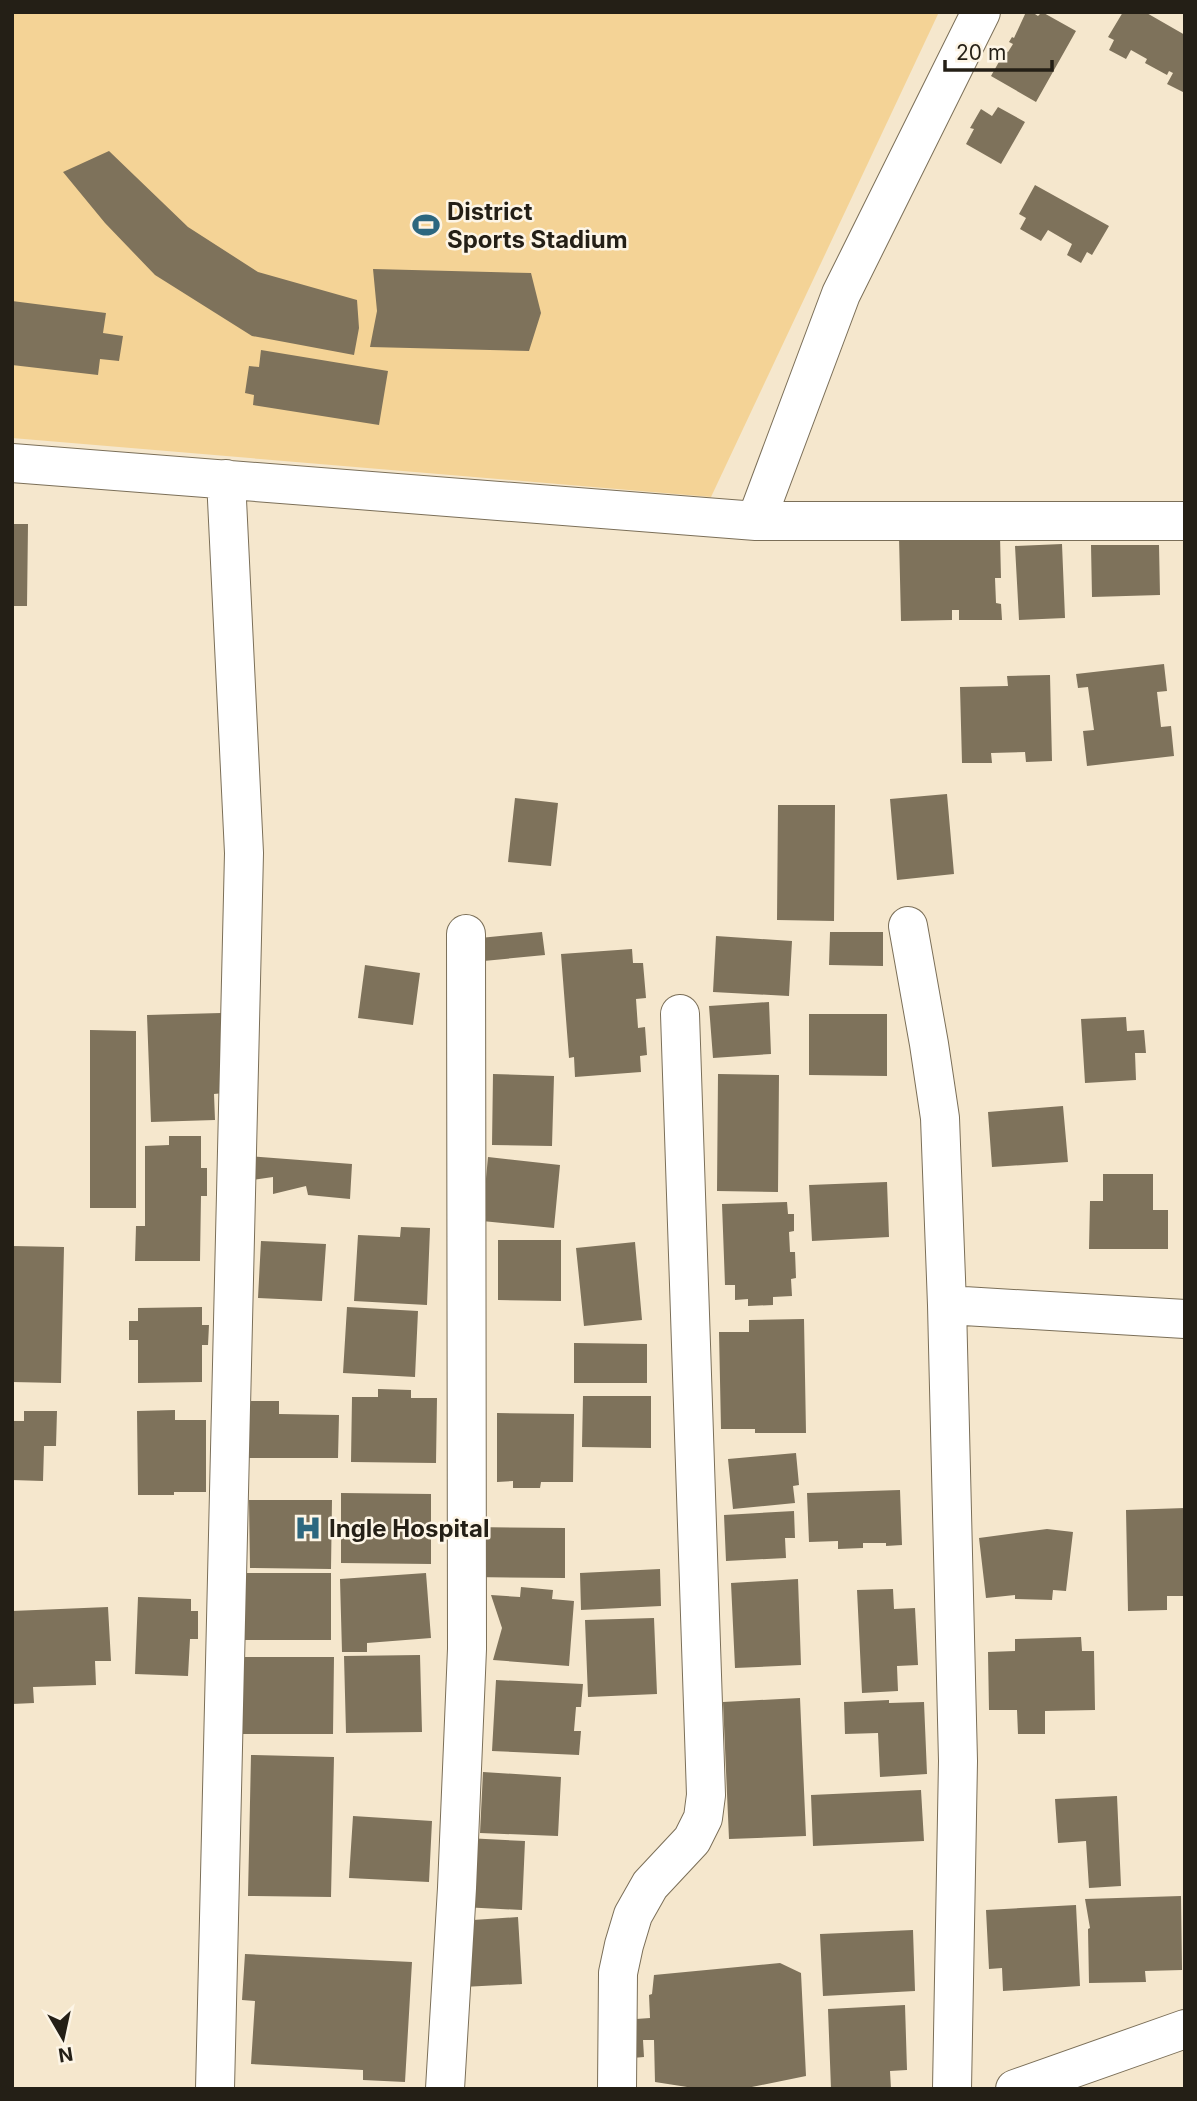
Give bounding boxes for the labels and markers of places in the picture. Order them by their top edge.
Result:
place label: District Sports Stadium [447,197,628,254]
sports icon: District Sports Stadium [411,210,441,240]
hospital icon: Ingle Hospital [293,1513,323,1543]
place label: Ingle Hospital [329,1514,489,1543]

